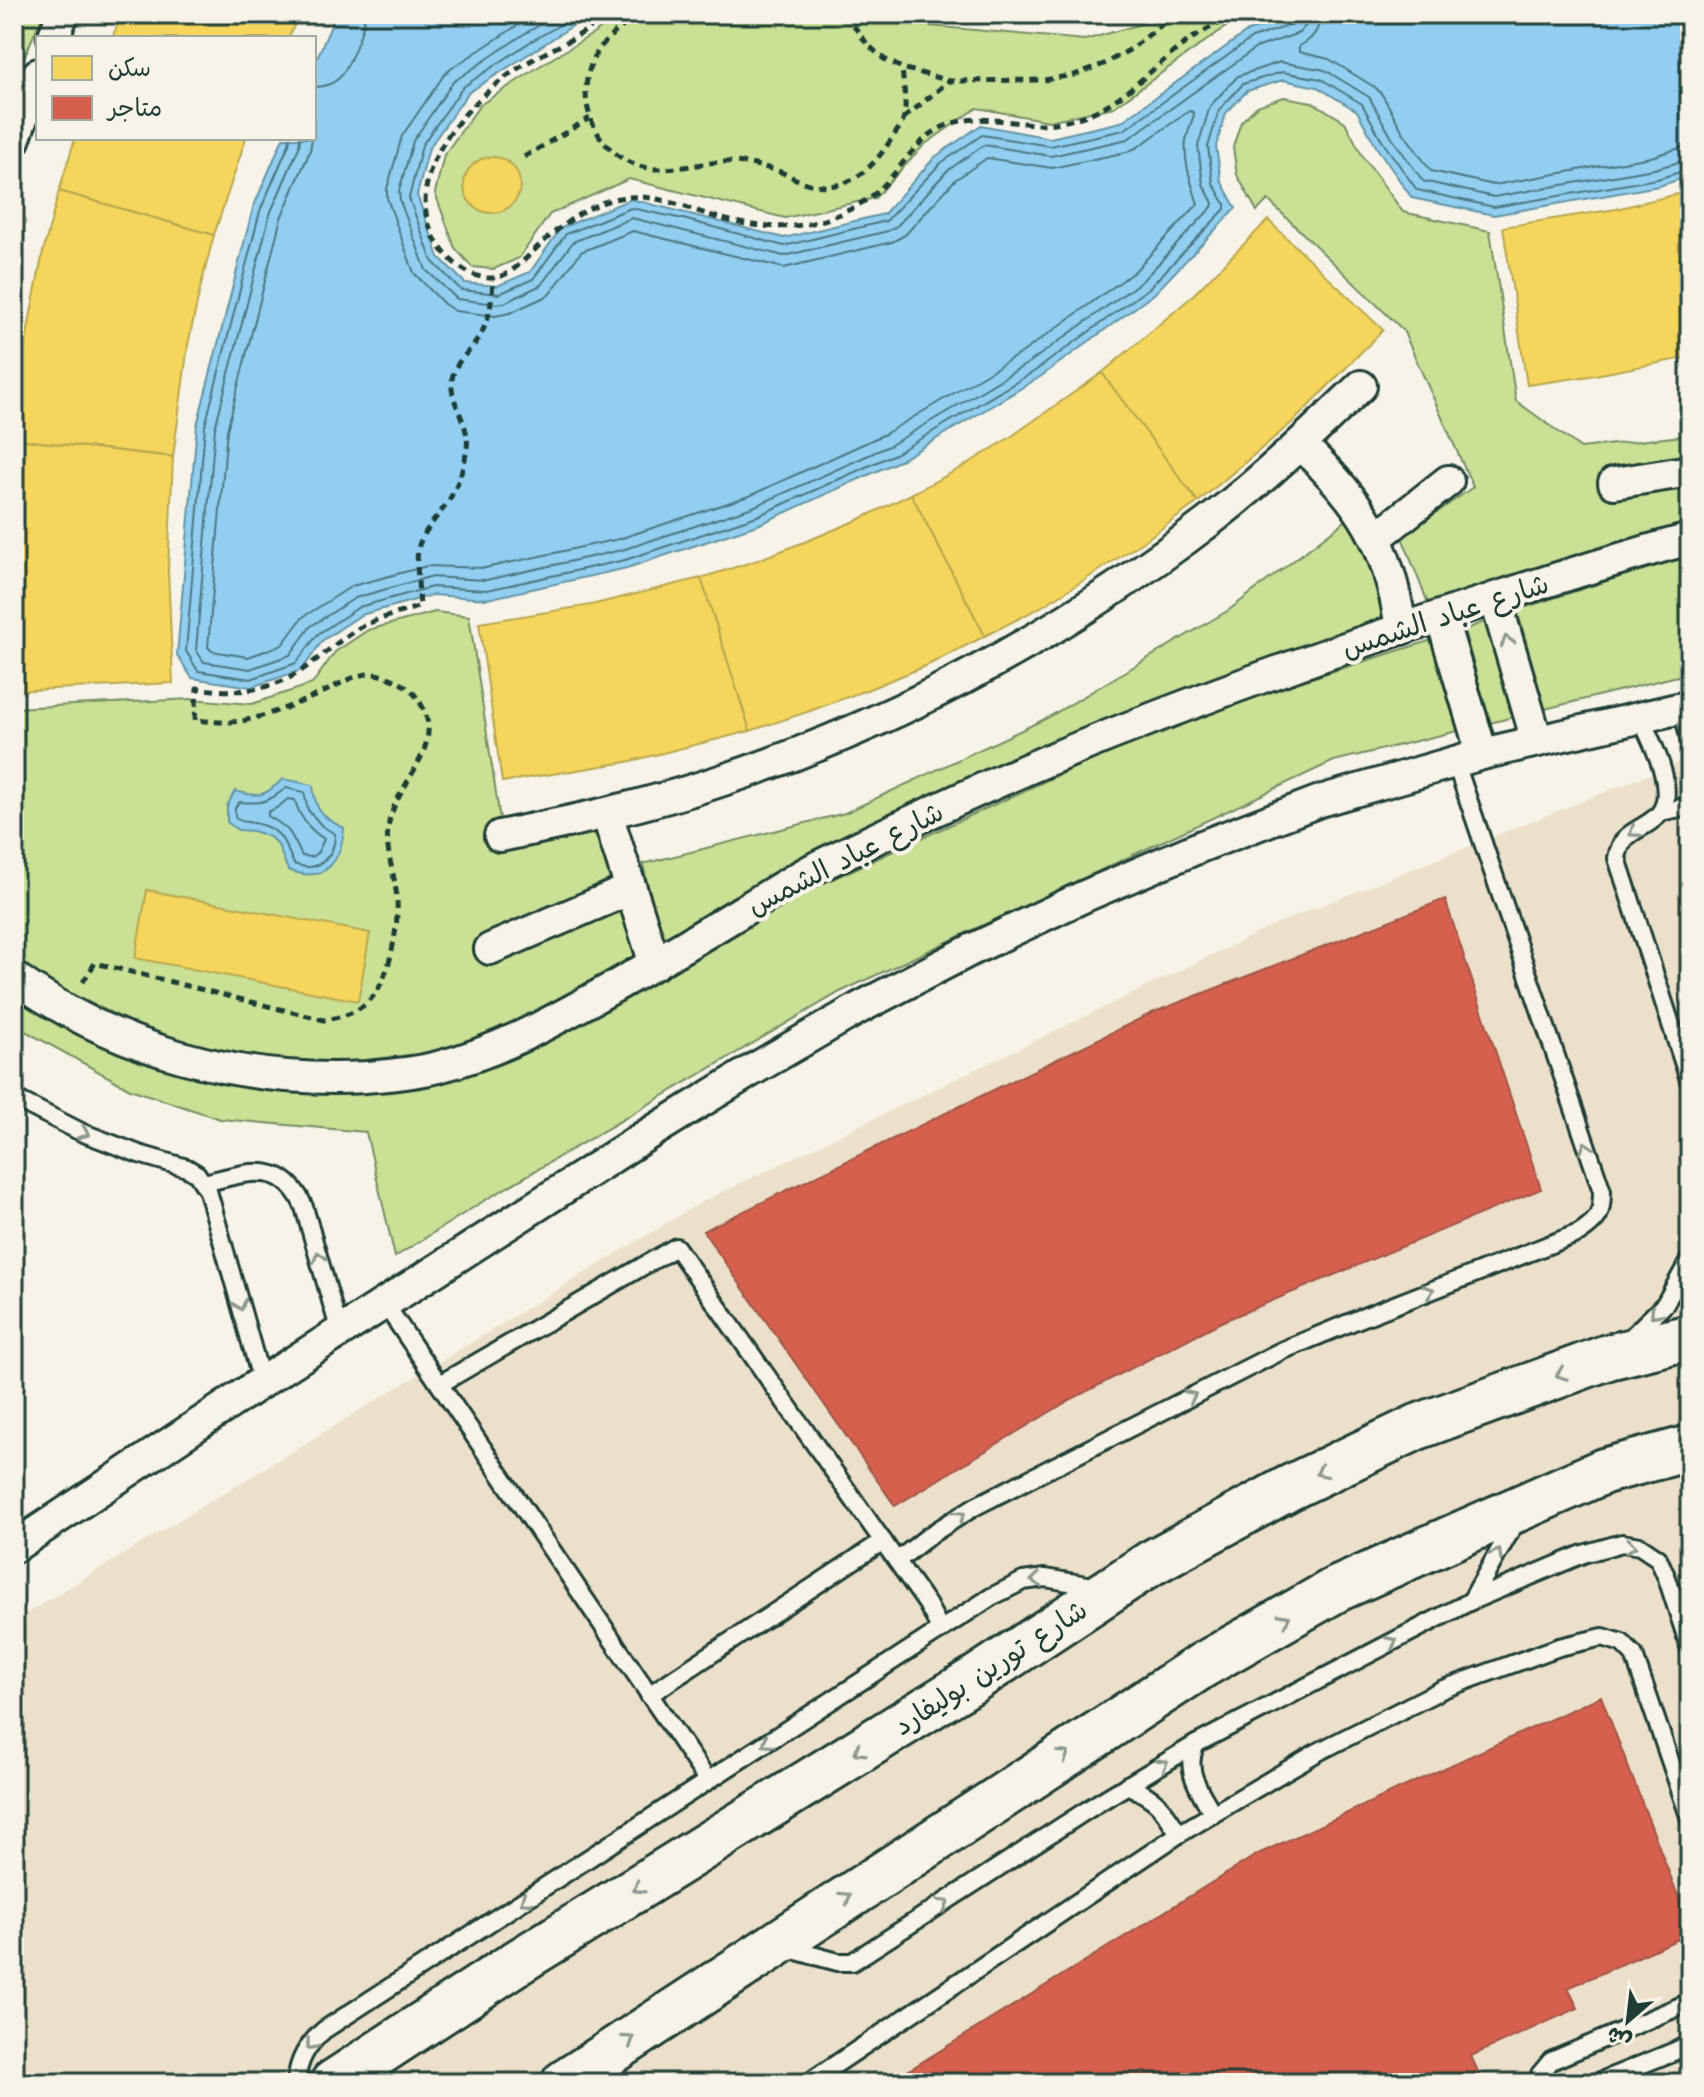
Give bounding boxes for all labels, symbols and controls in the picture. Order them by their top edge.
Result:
legend [36,36,316,140]
text: سكن [108,52,151,86]
text: متاجر [106,92,162,126]
street label: شارع عباد الشمس [1337,565,1554,668]
one-way arrow [1500,635,1517,649]
street label: شارع عباد الشمس [741,793,951,926]
one-way arrow [1629,822,1643,837]
one-way arrow [76,1123,90,1139]
one-way arrow [1580,1140,1596,1154]
one-way arrow [311,1251,328,1265]
one-way arrow [1421,1284,1435,1301]
one-way arrow [231,1298,247,1312]
one-way arrow [1651,1304,1665,1319]
one-way arrow [1555,1364,1569,1381]
one-way arrow [1182,1390,1197,1406]
one-way arrow [1315,1462,1329,1478]
one-way arrow [951,1510,966,1525]
one-way arrow [1624,1537,1637,1554]
one-way arrow [1487,1548,1503,1563]
one-way arrow [1029,1571,1043,1588]
street label: شارع تورين بوليفارد [886,1591,1095,1746]
one-way arrow [1276,1613,1291,1629]
one-way arrow [1384,1636,1399,1652]
one-way arrow [761,1733,776,1748]
one-way arrow [853,1741,868,1756]
one-way arrow [1055,1750,1070,1765]
one-way arrow [1154,1758,1169,1773]
one-way arrow [632,1878,647,1893]
one-way arrow [520,1890,534,1905]
one-way arrow [837,1892,852,1907]
one-way arrow [935,1899,949,1914]
north arrow [1588,1981,1668,2061]
text: ش [1601,2018,1637,2057]
one-way arrow [620,2035,634,2050]
one-way arrow [306,2036,321,2051]

